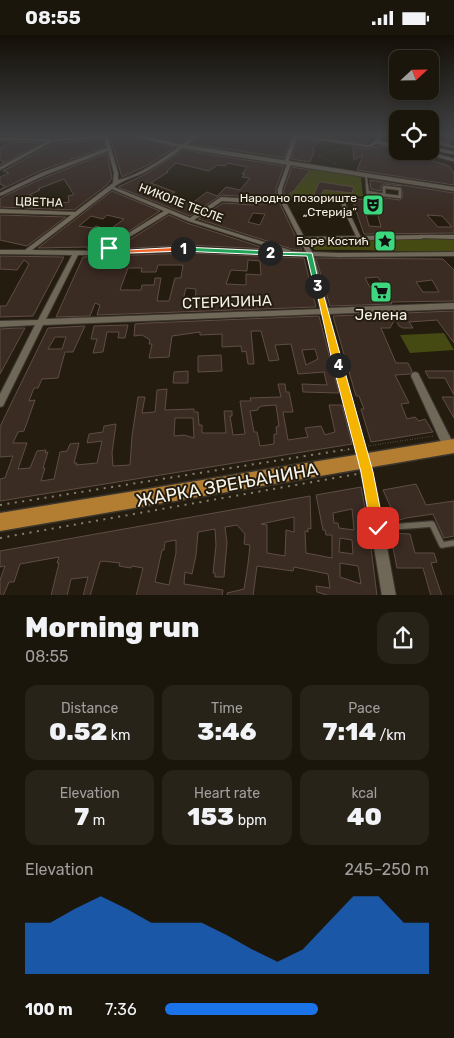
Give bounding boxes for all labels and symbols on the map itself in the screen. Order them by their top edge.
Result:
north arrow [389,50,439,100]
street label: НИКОЛЕ ТЕСЛЕ [137,180,225,226]
place label: Народно позориште „Стерија” [240,191,357,219]
theatre icon: Народно позориште „Стерија” [361,193,385,217]
street label: ЦВЕТНА [15,194,63,210]
pin [88,227,130,269]
place icon: Боре Костић [373,229,397,253]
place label: Боре Костић [296,234,369,248]
pin: 1 [170,237,196,261]
pin: 2 [258,241,282,265]
pin: 3 [304,273,330,299]
supermarket icon: Јелена [369,280,393,304]
street label: СТЕРИЈИНА [182,291,272,313]
place label: Јелена [355,306,407,324]
pin: 4 [326,353,350,377]
street label: ЖАРКА ЗРЕЊАНИНА [134,458,320,512]
pin [357,507,399,549]

